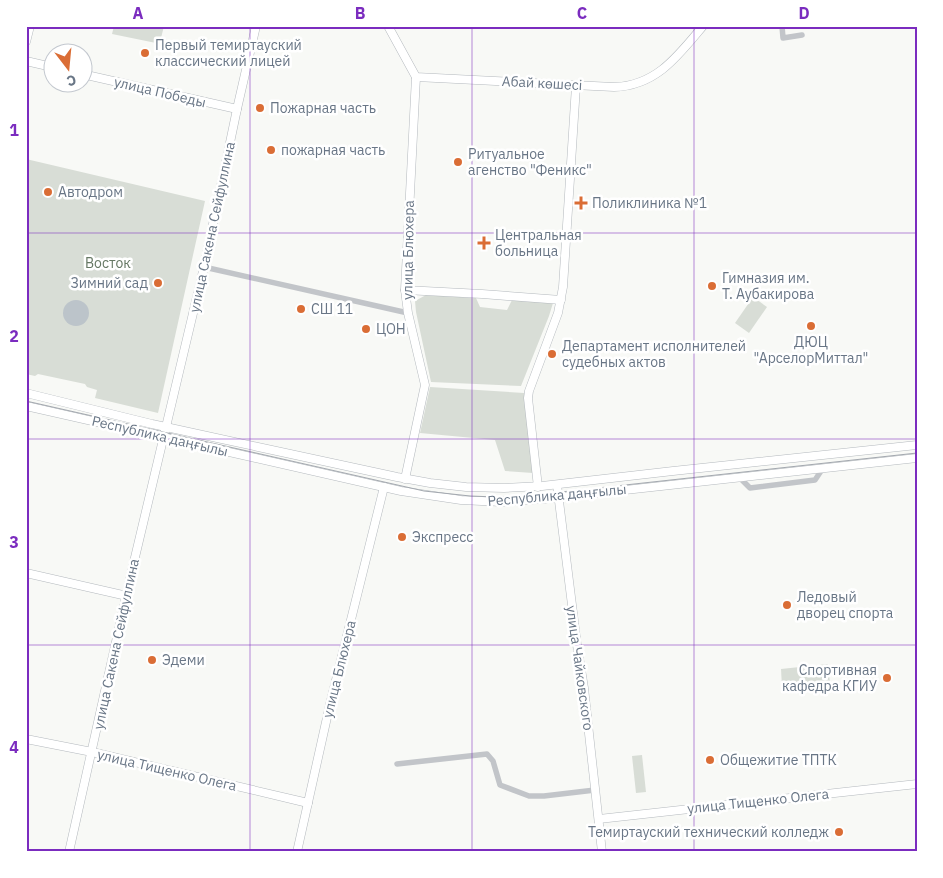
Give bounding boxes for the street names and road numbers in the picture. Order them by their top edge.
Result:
street label: Абай көшесі [501,72,583,94]
street label: улица Победы [112,73,208,111]
street label: улица Сакена Сейфуллина [185,140,239,314]
street label: улица Блюхера [398,199,418,300]
street label: Республика даңғылы [90,412,230,460]
street label: Республика даңғылы [487,480,627,510]
street label: улица Сакена Сейфуллина [89,557,143,731]
street label: улица Чайковского [562,604,598,732]
street label: улица Блюхера [318,618,360,720]
street label: улица Тищенко Олега [96,745,239,795]
street label: улица Тищенко Олега [686,785,830,817]

